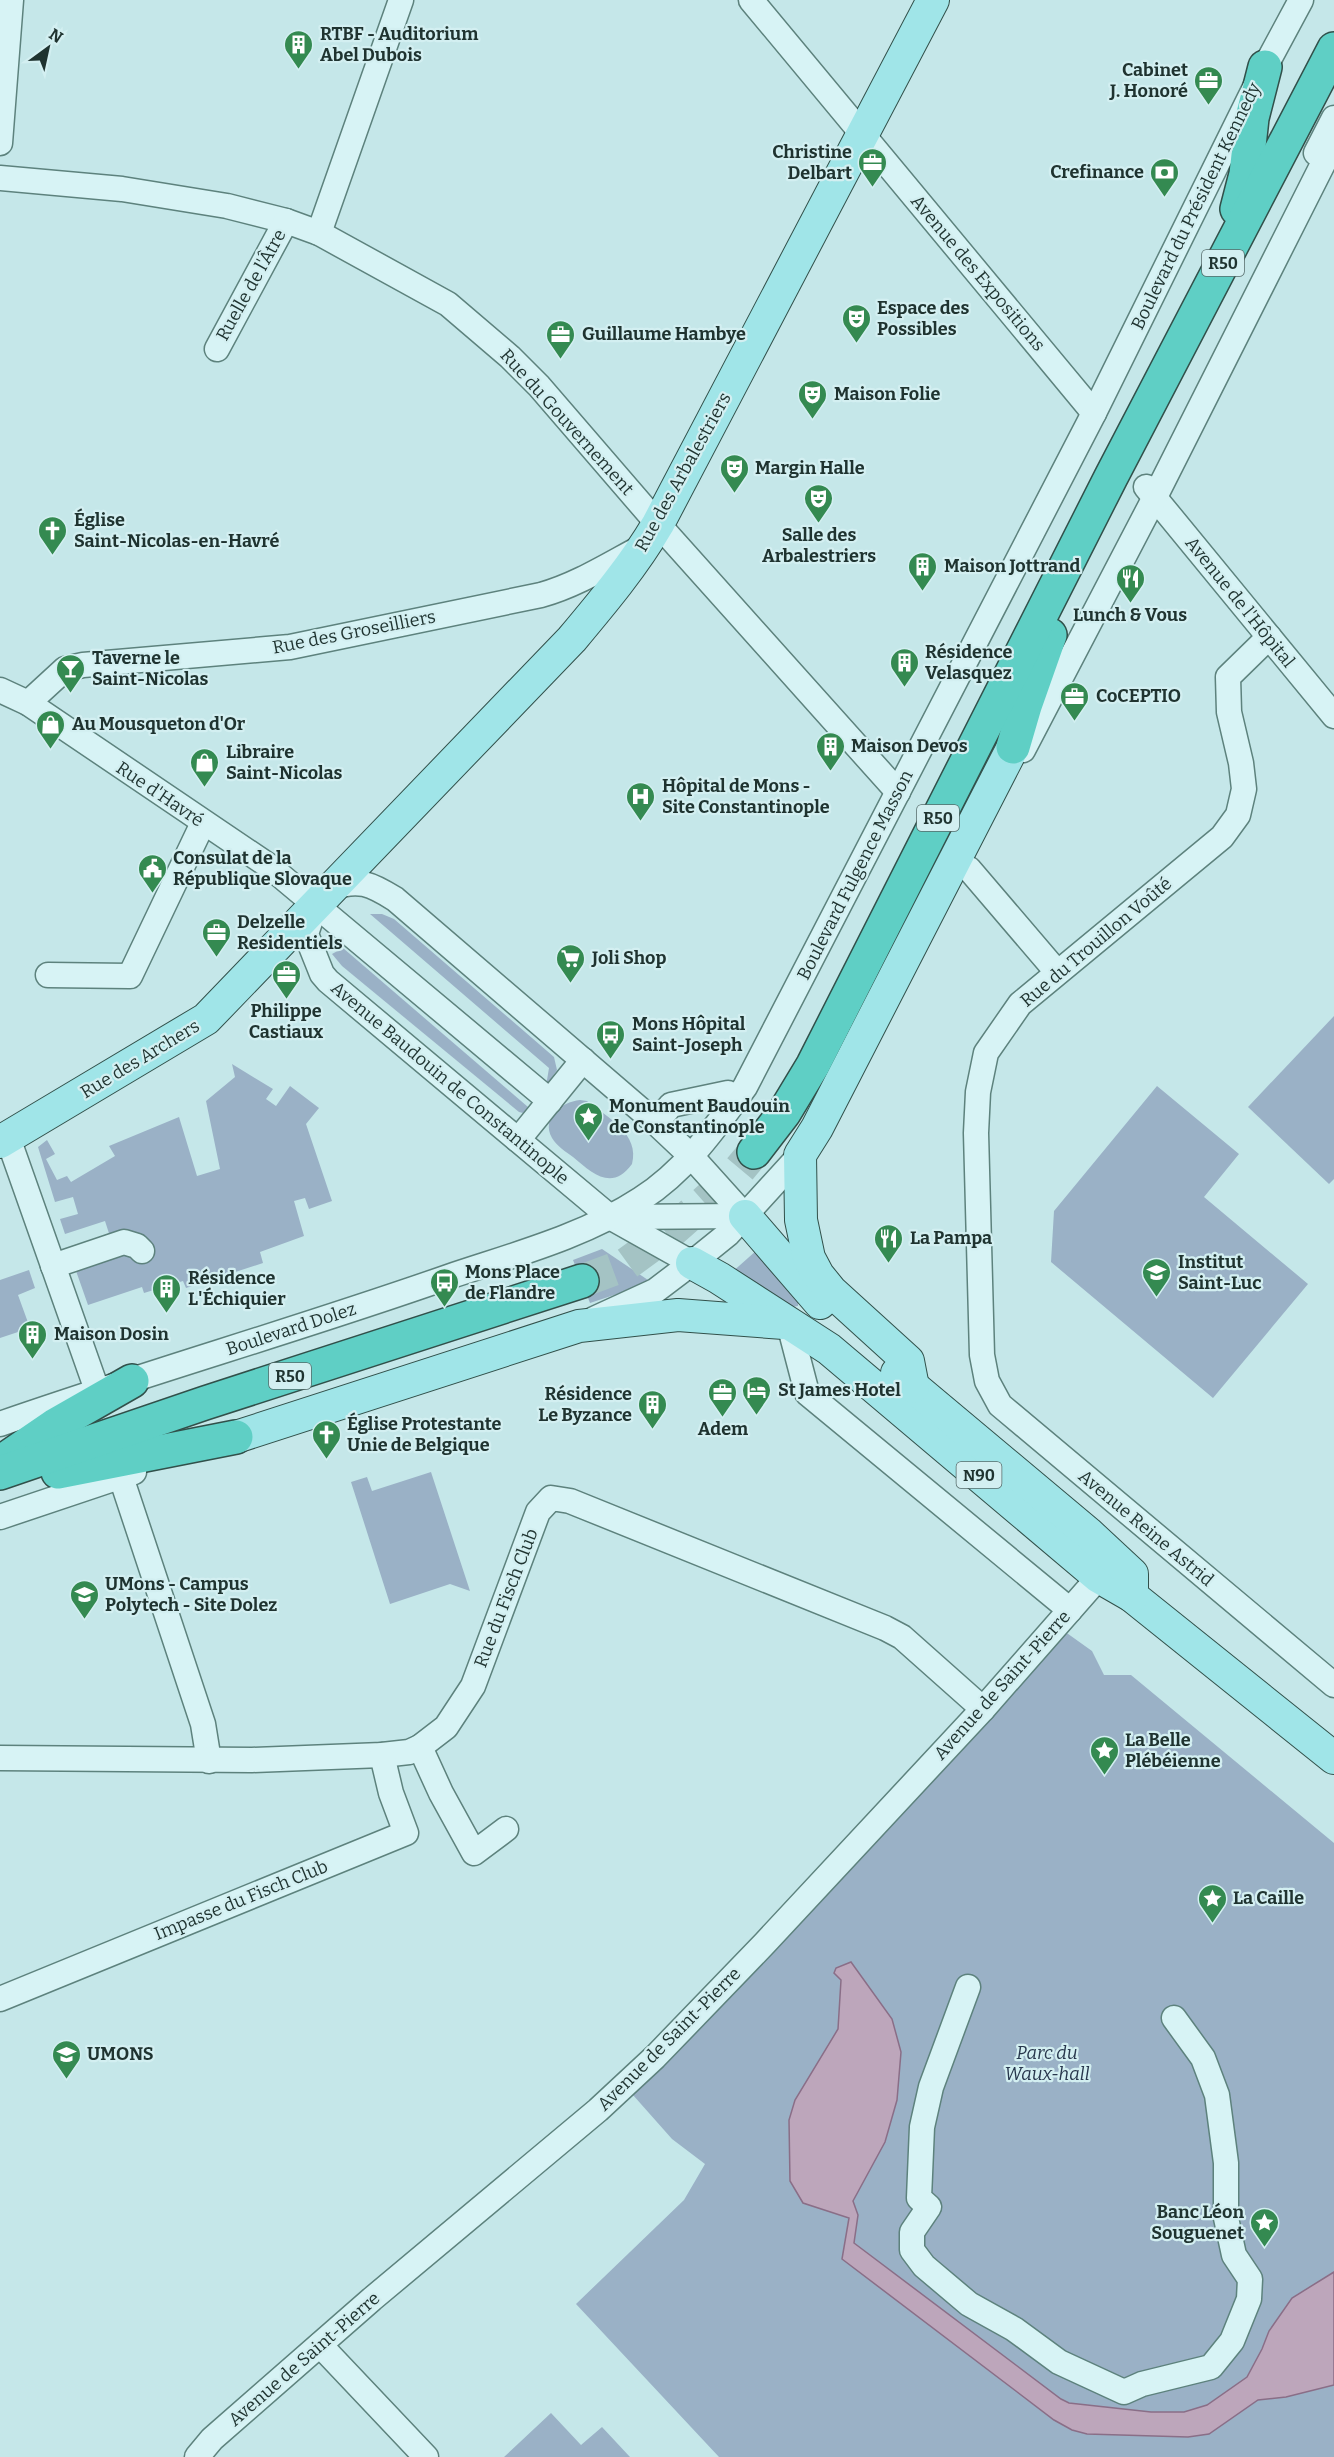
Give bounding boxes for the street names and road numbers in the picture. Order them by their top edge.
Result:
street label: Boulevard du Président Kennedy [1126,78,1266,333]
street label: Avenue des Expositions [906,190,1050,356]
street label: Ruelle de l'Âtre [211,226,291,344]
road number: R50 [1202,250,1244,276]
street label: Rue du Gouvernement [496,344,639,500]
street label: Rue des Arbalestriers [630,389,736,555]
street label: Avenue de l'Hôpital [1181,532,1299,672]
street label: Rue des Groseilliers [271,605,437,659]
street label: Rue d'Havré [112,757,208,831]
street label: Boulevard Fulgence Masson [792,766,918,984]
road number: R50 [917,805,959,831]
street label: Rue du Trouillon Voûté [1016,872,1176,1012]
street label: Avenue Baudouin de Constantinople [326,977,574,1189]
street label: Rue des Archers [76,1015,204,1103]
street label: Boulevard Dolez [223,1298,359,1360]
road number: R50 [269,1363,311,1389]
road number: N90 [956,1462,1002,1488]
street label: Avenue Reine Astrid [1074,1465,1218,1591]
street label: Rue du Fisch Club [469,1525,543,1671]
street label: Avenue de Saint-Pierre [929,1606,1075,1764]
street label: Impasse du Fisch Club [151,1855,331,1945]
street label: Avenue de Saint-Pierre [593,1963,745,2115]
street label: Avenue de Saint-Pierre [224,2287,384,2431]

